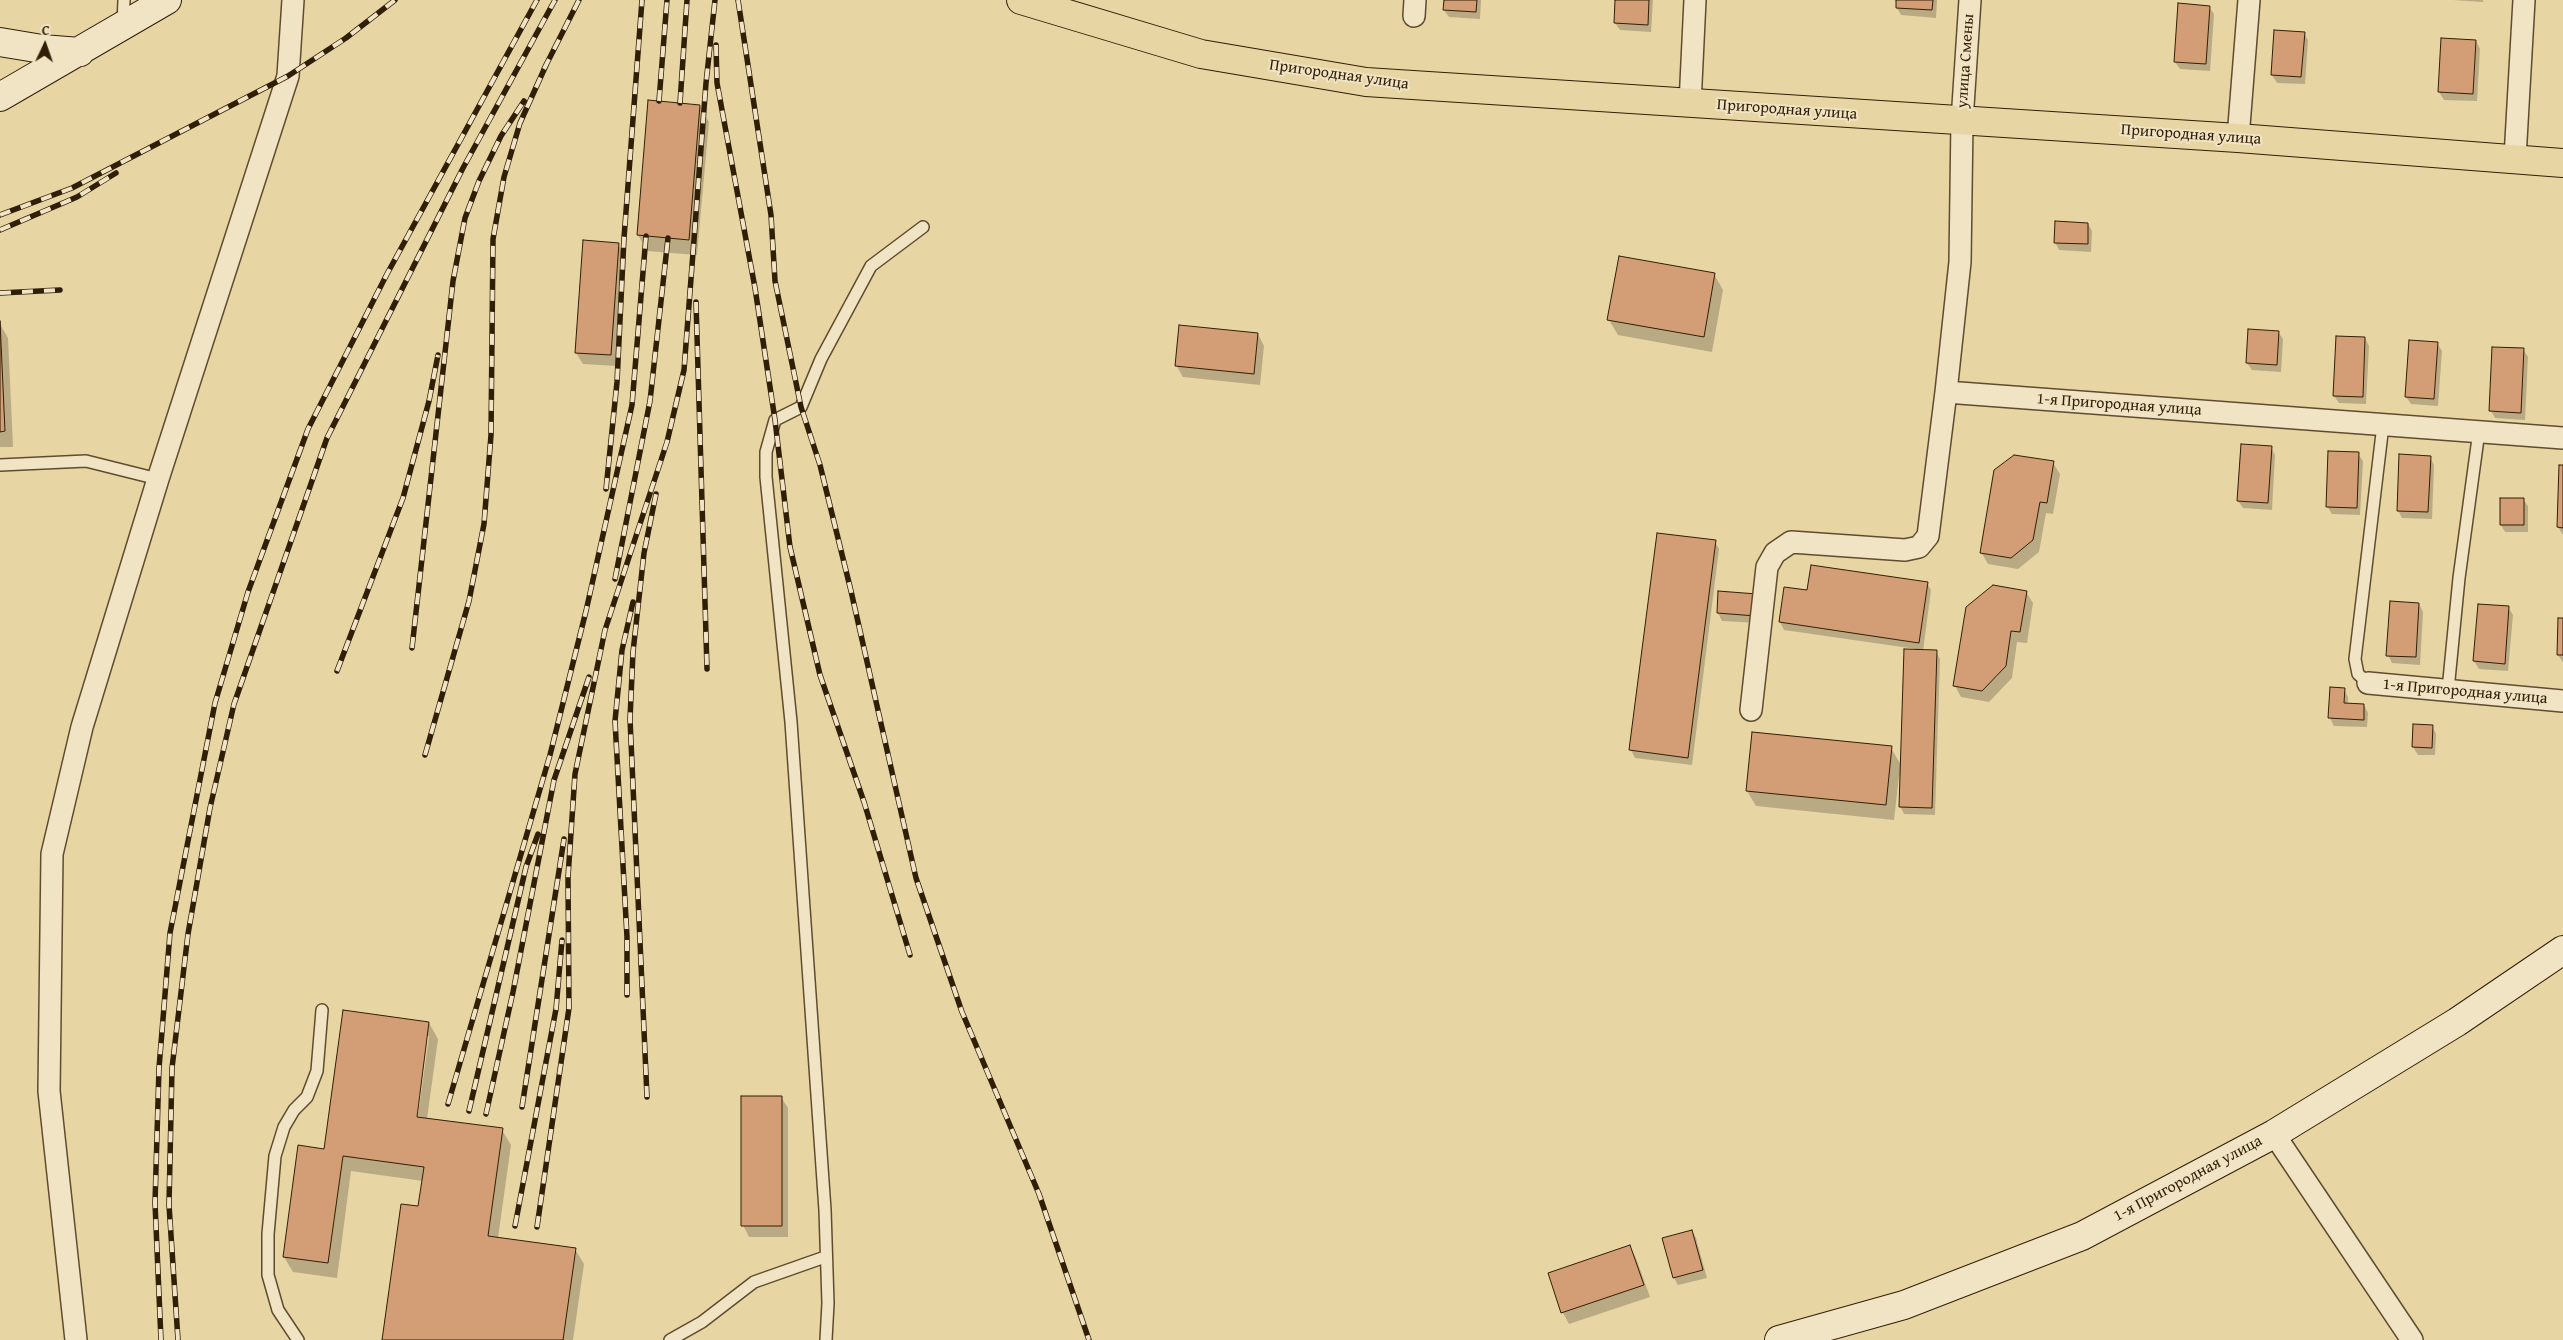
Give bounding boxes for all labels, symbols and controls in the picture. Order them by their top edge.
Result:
street label: улица Смены [1953,13,1979,109]
north arrow [20,20,70,70]
text: С [41,20,50,40]
street label: Пригородная улица [1268,56,1410,94]
street label: Пригородная улица [1716,96,1858,124]
street label: Пригородная улица [2120,121,2262,149]
street label: 1-я Пригородная улица [2036,390,2202,420]
street label: 1-я Пригородная улица [2382,675,2548,709]
street label: 1-я Пригородная улица [2110,1132,2266,1226]

